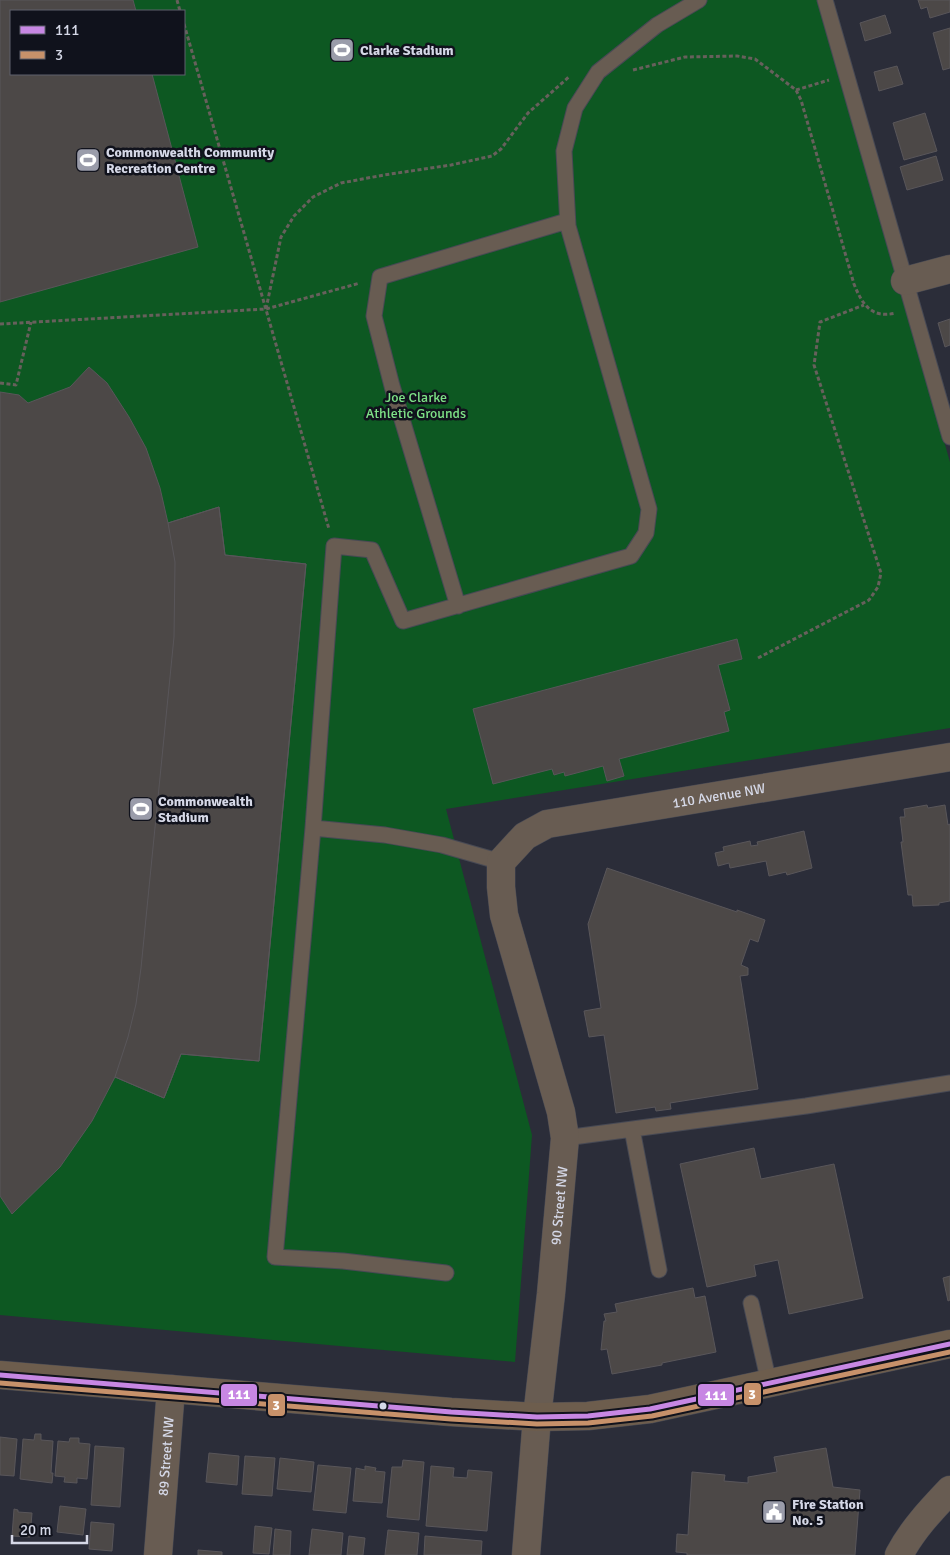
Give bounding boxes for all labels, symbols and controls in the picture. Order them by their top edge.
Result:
legend [10,10,185,75]
text: 111 [55,21,79,39]
sports icon: Clarke Stadium [329,37,355,63]
place label: Clarke Stadium [360,42,454,59]
text: 3 [55,46,63,64]
place label: Commonwealth Community Recreation Centre [106,144,274,177]
sports icon: Commonwealth Community Recreation Centre [75,147,101,173]
park label: Joe Clarke Athletic Grounds [366,389,466,422]
street label: 110 Avenue NW [671,780,767,812]
place label: Commonwealth Stadium [158,793,253,826]
sports icon: Commonwealth Stadium [128,796,154,822]
street label: 90 Street NW [547,1165,571,1246]
line badge: 3 [743,1382,762,1406]
line badge: 111 [220,1383,258,1407]
line badge: 111 [697,1383,735,1407]
text: 111 [228,1386,251,1403]
text: 3 [748,1386,756,1403]
text: 111 [705,1387,728,1404]
line badge: 3 [267,1393,286,1417]
text: 3 [272,1397,280,1414]
unlabelled marker [378,1401,388,1411]
street label: 89 Street NW [155,1416,178,1497]
place label: Fire Station No. 5 [792,1496,864,1529]
public building icon: Fire Station No. 5 [761,1499,787,1525]
scale bar [12,1512,88,1544]
text: 20 m [20,1521,51,1539]

